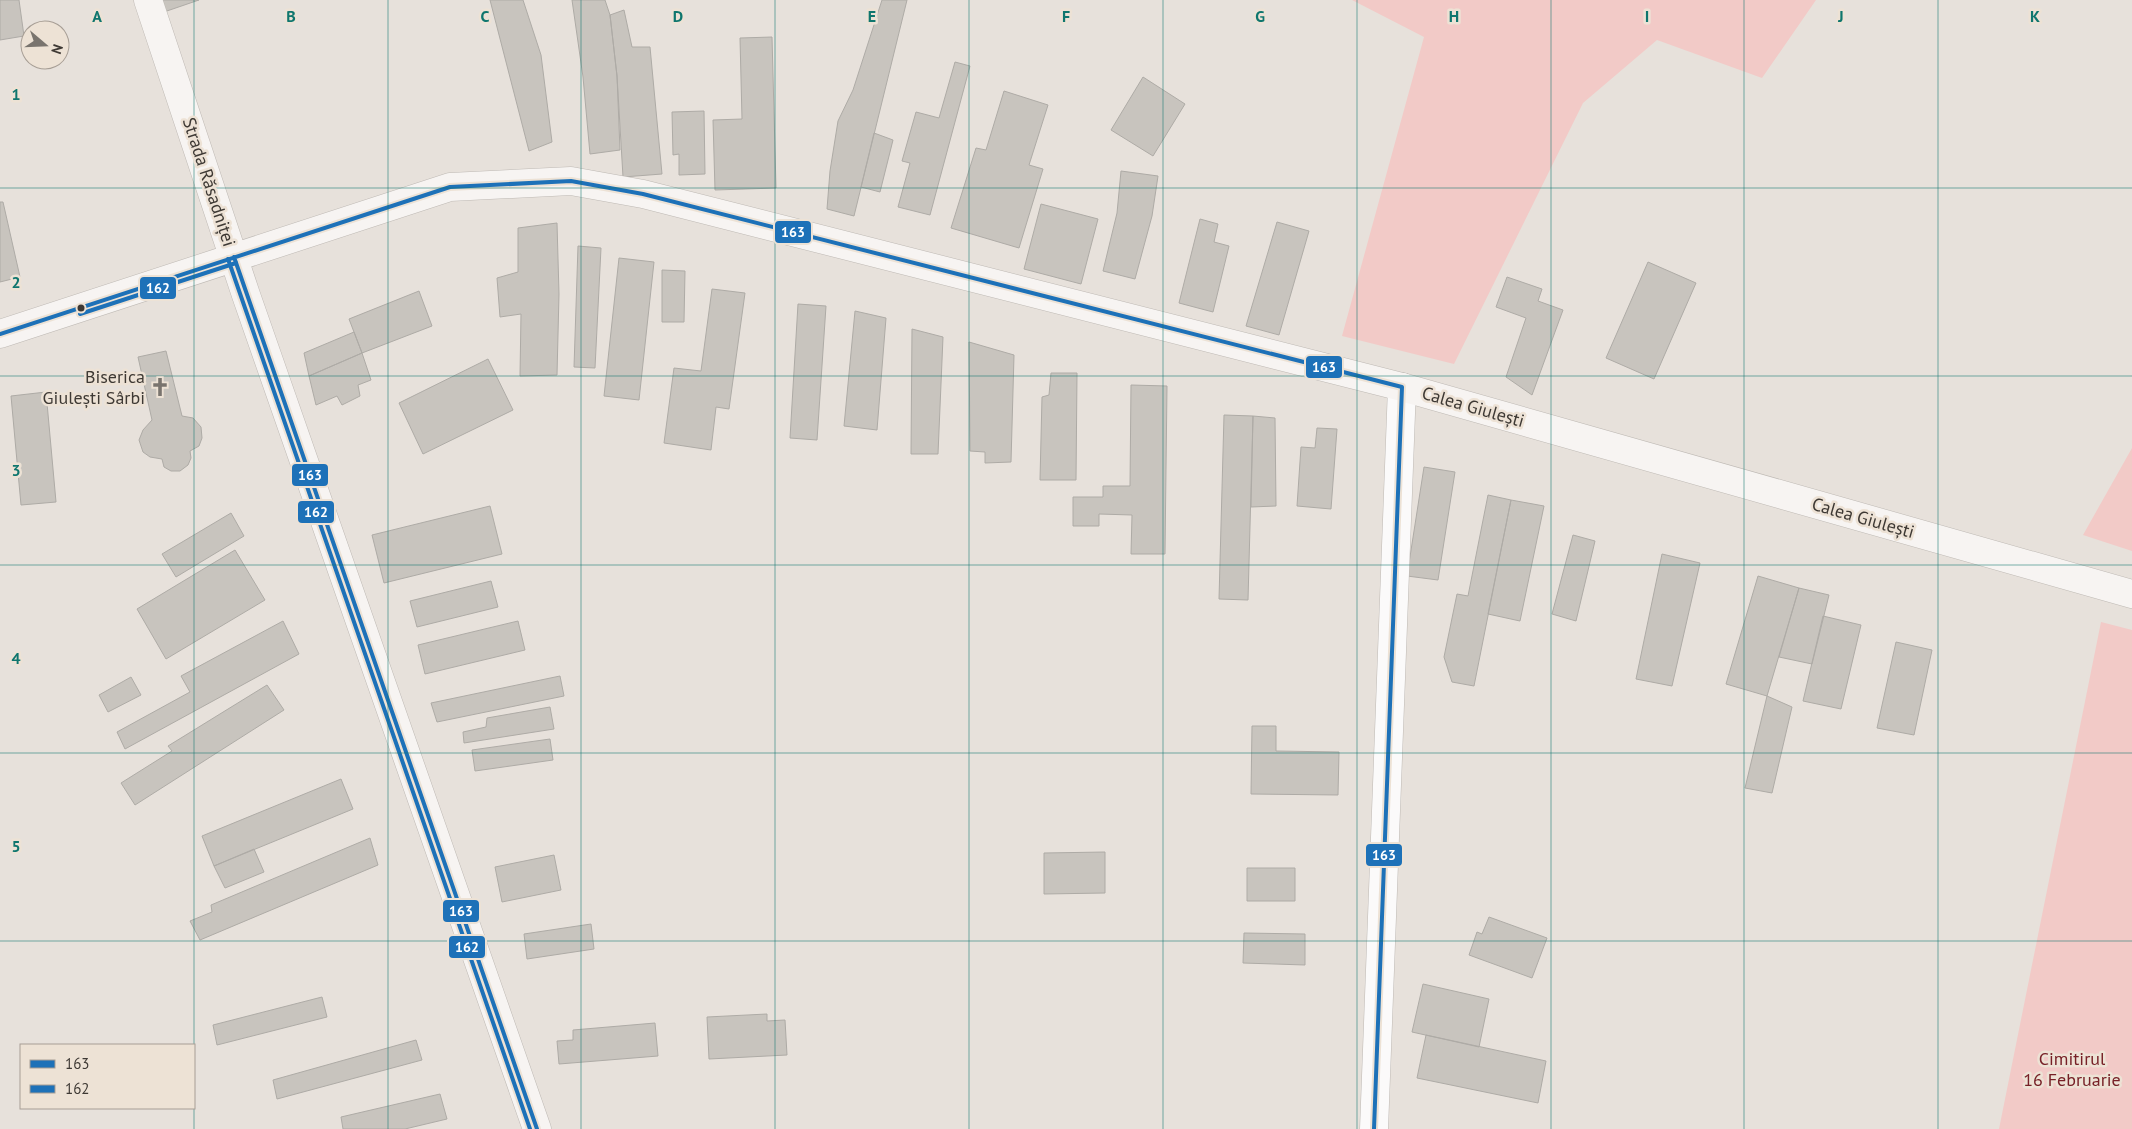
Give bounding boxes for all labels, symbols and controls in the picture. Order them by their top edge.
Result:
text: A [92,6,102,26]
text: B [286,6,296,26]
text: C [481,6,490,26]
text: D [673,6,683,26]
text: E [868,6,876,26]
text: F [1062,6,1070,26]
text: G [1255,6,1265,26]
text: H [1449,6,1459,26]
text: I [1645,6,1649,26]
text: J [1837,6,1844,26]
text: K [2030,6,2040,26]
north arrow [20,20,70,70]
text: N [47,42,67,57]
text: 1 [11,84,21,104]
street label: Strada Răsadniței [178,114,241,249]
line badge: 163 [774,220,812,244]
text: 163 [781,223,805,241]
text: 2 [11,272,21,292]
line badge: 162 [139,276,177,300]
text: 162 [146,279,170,297]
unlabelled marker [76,303,86,313]
line badge: 163 [1305,355,1343,379]
text: 163 [1312,358,1336,376]
place label: Biserica Giulești Sârbi [43,365,145,409]
church icon: Biserica Giulești Sârbi [149,376,171,398]
street label: Calea Giulești [1419,381,1527,432]
text: 3 [11,460,21,480]
line badge: 163 [291,463,329,487]
text: 163 [298,466,322,484]
street label: Calea Giulești [1809,492,1917,543]
line badge: 162 [297,500,335,524]
text: 162 [304,503,328,521]
text: 4 [11,648,21,668]
text: 5 [11,836,21,856]
line badge: 163 [1365,843,1403,867]
text: 163 [1372,846,1396,864]
line badge: 163 [442,899,480,923]
text: 163 [449,902,473,920]
line badge: 162 [448,935,486,959]
text: 162 [455,938,479,956]
legend [20,1044,195,1109]
park label: Cimitirul 16 Februarie [2023,1047,2121,1091]
text: 163 [65,1054,90,1073]
text: 162 [65,1079,90,1098]

